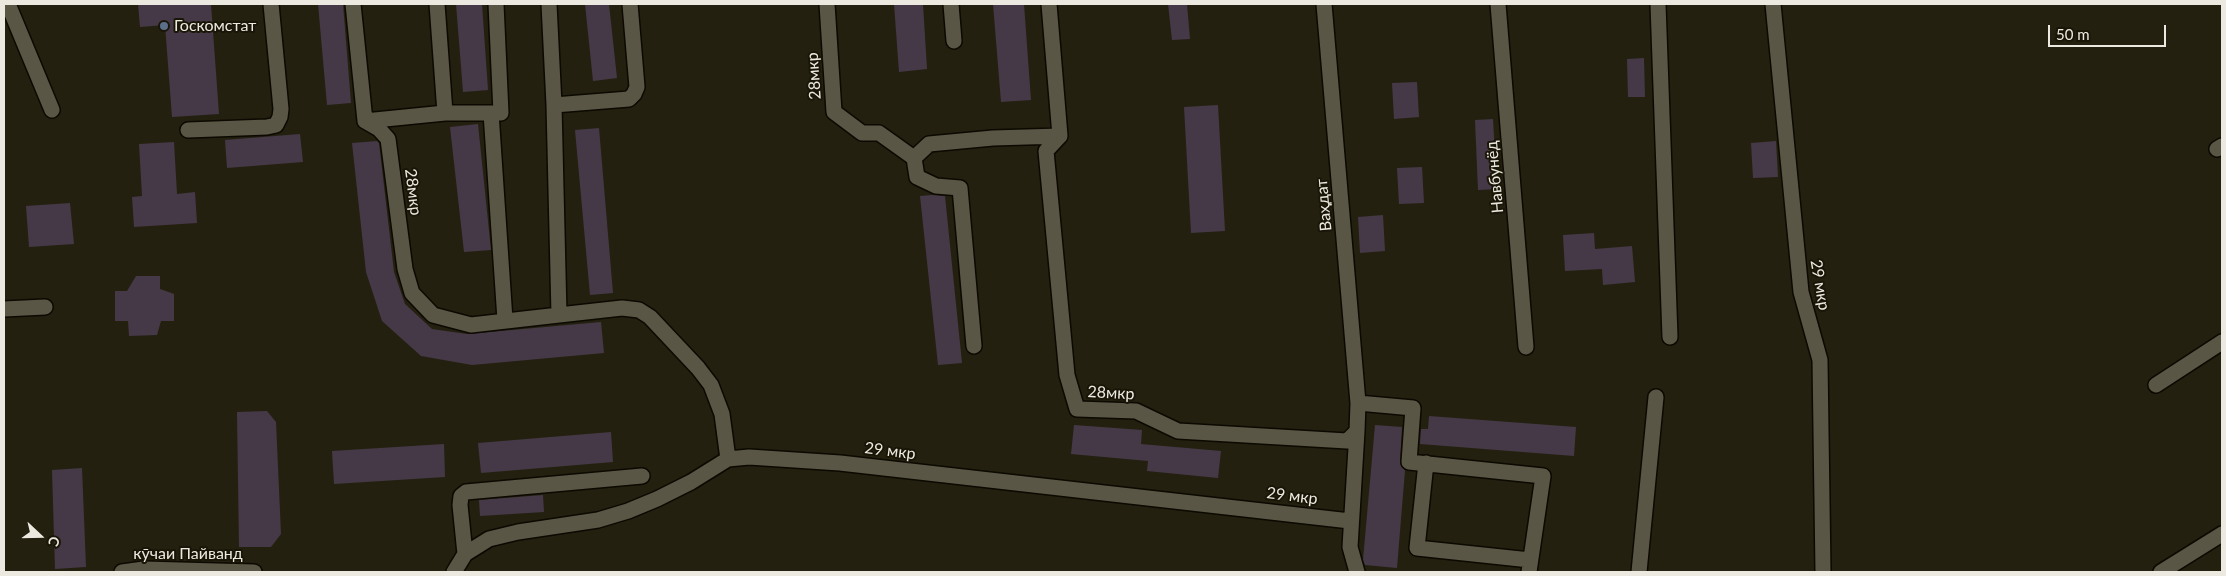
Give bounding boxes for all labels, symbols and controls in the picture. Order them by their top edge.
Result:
scale bar [2051,15,2168,47]
place label: Госкомстат [174,16,256,36]
marker: Госкомстат [158,20,170,32]
text: 50 m [2056,25,2090,43]
street label: 28мкр [803,52,825,100]
street label: Навбунёд [1482,140,1508,214]
street label: 28мкр [401,167,425,217]
street label: Ваҳдат [1312,178,1336,232]
street label: 29 мкр [1806,258,1834,312]
street label: 28мкр [1087,382,1135,404]
street label: 29 мкр [863,438,917,464]
street label: 29 мкр [1265,483,1319,509]
north arrow [15,511,65,561]
text: С [45,534,64,549]
street label: кӯчаи Пайванд [133,544,243,564]

